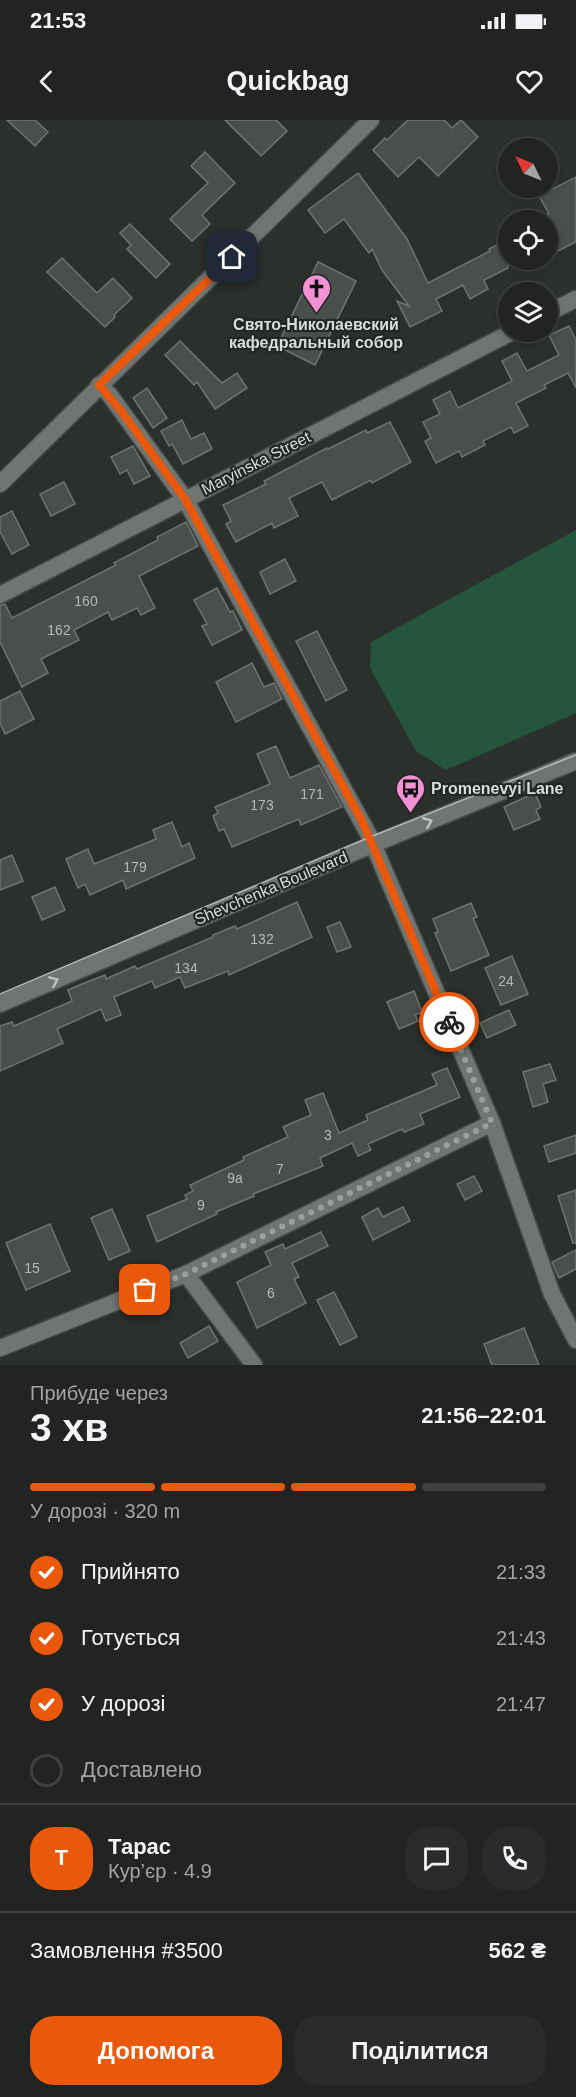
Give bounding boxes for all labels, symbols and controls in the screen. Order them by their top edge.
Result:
text: 21:53 [30,8,86,33]
icon: back [30,65,63,98]
icon: heart [513,65,546,98]
text: Quickbag [226,66,350,96]
north arrow [498,138,558,198]
map controls [498,138,558,342]
button: locate [498,210,558,270]
pin [206,231,257,282]
icon: home [215,240,248,273]
church icon: Свято-Николаевский кафедральный собор [300,272,332,314]
button: layers [498,282,558,342]
place label: Свято-Николаевский кафедральный собор [229,316,403,351]
street label: Maryinska Street [199,428,314,498]
house number: 160 [74,593,98,609]
house number: 162 [47,622,71,638]
bus stop icon: Promenevyi Lane [394,772,426,814]
place label: Promenevyi Lane [431,780,564,797]
house number: 171 [300,786,324,802]
house number: 173 [250,797,274,813]
one-way arrow [422,817,433,829]
street label: Shevchenka Boulevard [192,848,350,928]
house number: 179 [123,859,147,875]
house number: 132 [250,931,274,947]
house number: 134 [174,960,198,976]
house number: 24 [498,973,514,989]
one-way arrow [47,976,58,988]
courier [419,992,479,1052]
icon: bike [433,1006,466,1039]
house number: 3 [324,1127,332,1143]
house number: 7 [276,1161,284,1177]
house number: 9а [227,1170,243,1186]
house number: 9 [197,1197,205,1213]
house number: 15 [24,1260,40,1276]
pin [119,1264,170,1315]
icon: bag [128,1273,161,1306]
house number: 6 [267,1285,275,1301]
text: Прибуде через [30,1382,168,1404]
text: 21:56–22:01 [421,1403,546,1428]
text: 3 хв [30,1406,108,1449]
text: У дорозі · 320 m [30,1500,180,1522]
icon: check [30,1556,63,1589]
text: Прийнято [81,1559,180,1584]
text: 21:33 [496,1561,546,1583]
icon: check [30,1622,63,1655]
text: Готується [81,1625,180,1650]
text: 21:43 [496,1627,546,1649]
icon: check [30,1688,63,1721]
text: У дорозі [81,1691,165,1716]
text: 21:47 [496,1693,546,1715]
text: Доставлено [81,1757,202,1782]
button: chat [405,1827,468,1890]
button: phone [483,1827,546,1890]
text: Тарас [108,1834,171,1859]
text: Т [55,1845,68,1870]
text: Кур’єр · 4.9 [108,1860,212,1882]
text: Замовлення #3500 [30,1938,223,1963]
text: 562 ₴ [489,1938,546,1963]
button: Допомога [30,2016,282,2085]
button: Поділитися [294,2016,546,2085]

